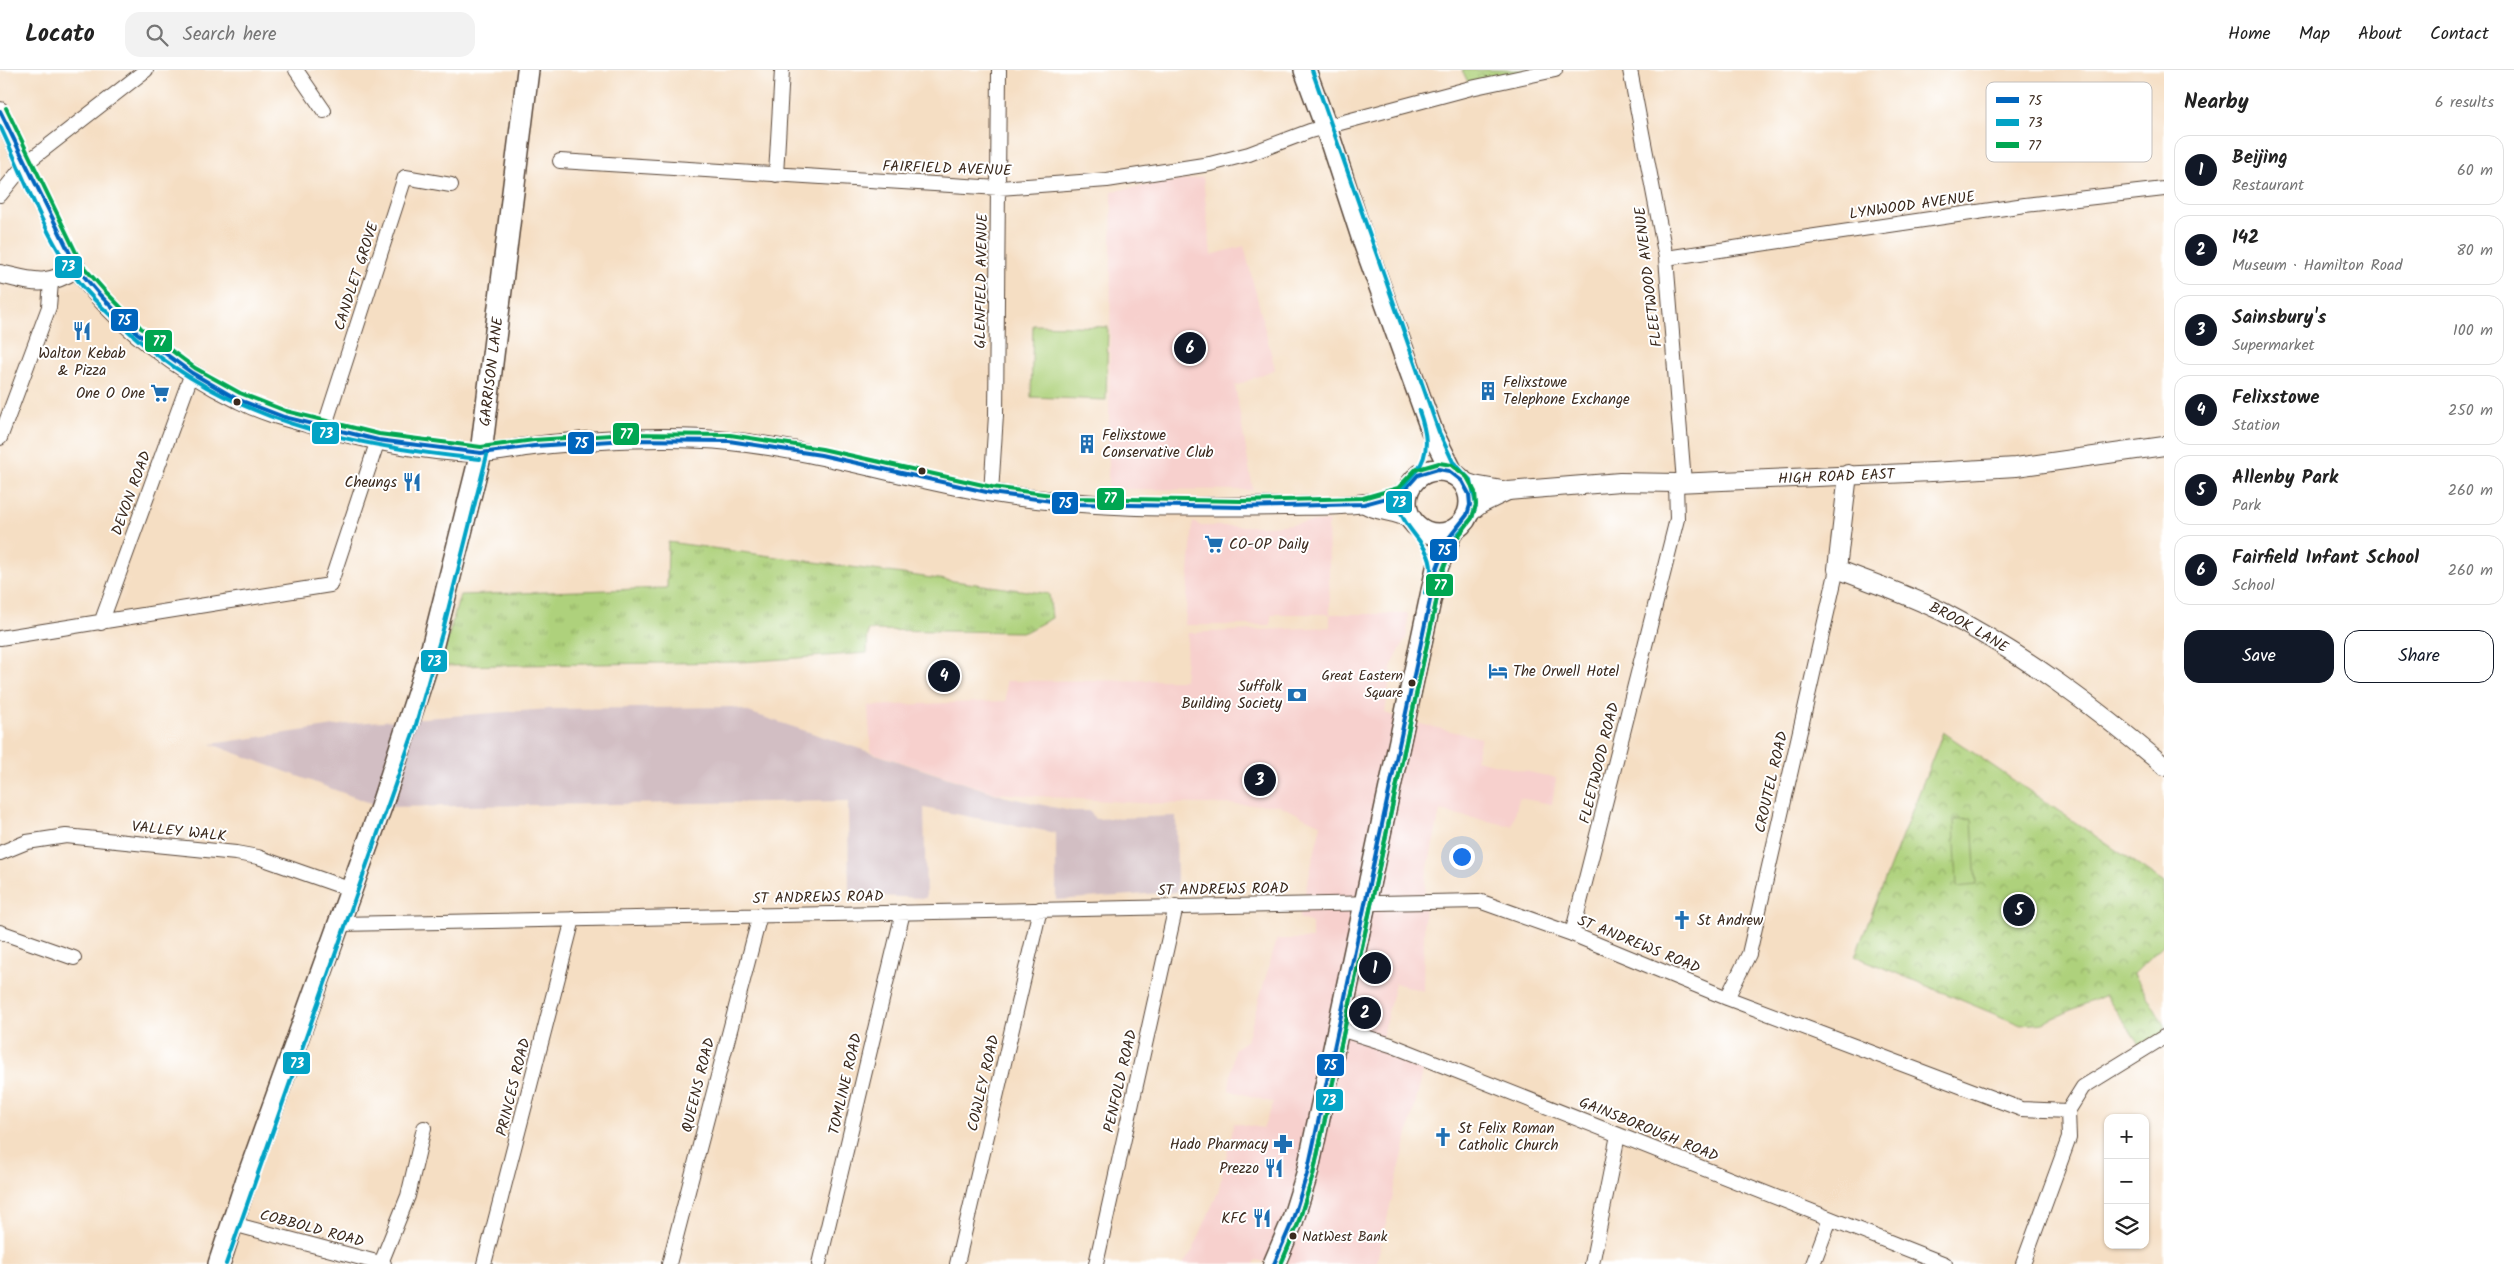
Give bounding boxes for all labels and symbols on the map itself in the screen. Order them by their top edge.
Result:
legend [1986,82,2152,162]
text: 75 [2028,90,2043,112]
text: 73 [2028,112,2042,134]
text: 77 [2028,135,2041,157]
street label: FAIRFIELD AVENUE [882,155,1013,183]
street label: LYNWOOD AVENUE [1848,185,1978,227]
street label: FLEETWOOD AVENUE [1628,204,1670,348]
street label: GLENFIELD AVENUE [969,212,995,349]
street label: CANDLET GROVE [328,218,386,334]
line badge: 73 [54,255,83,279]
text: 73 [61,256,75,278]
line badge: 75 [110,308,139,332]
text: 75 [117,310,133,332]
street label: GARRISON LANE [473,314,511,428]
restaurant icon: Walton Kebab & Pizza [71,320,93,342]
line badge: 77 [144,329,173,353]
pin: 6 [1174,329,1206,367]
text: 77 [152,331,166,353]
place label: Walton Kebab & Pizza [38,342,126,383]
place label: Felixstowe Telephone Exchange [1503,371,1630,412]
building icon: Felixstowe Telephone Exchange [1477,380,1499,402]
place label: One O One [76,382,145,406]
supermarket icon: One O One [149,382,171,404]
unlabelled marker [232,397,242,407]
line badge: 73 [311,421,340,445]
line badge: 77 [612,422,640,446]
text: 73 [319,423,333,445]
text: 77 [619,424,633,446]
place label: Felixstowe Conservative Club [1102,424,1214,465]
line badge: 75 [567,431,595,455]
text: 75 [574,433,590,455]
building icon: Felixstowe Conservative Club [1076,433,1098,455]
street label: DEVON ROAD [106,447,158,539]
street label: HIGH ROAD EAST [1778,463,1897,492]
unlabelled marker [917,466,927,476]
place label: Cheungs [344,471,398,495]
restaurant icon: Cheungs [401,471,423,493]
line badge: 77 [1096,487,1125,511]
text: 77 [1103,488,1117,510]
line badge: 73 [1385,490,1413,514]
line badge: 75 [1051,491,1079,515]
text: 73 [1392,492,1406,514]
text: 75 [1058,493,1074,515]
supermarket icon: CO-OP Daily [1203,533,1225,555]
place label: CO-OP Daily [1229,533,1309,557]
line badge: 75 [1429,538,1458,562]
text: 75 [1437,540,1453,562]
line badge: 77 [1425,573,1454,597]
text: 77 [1433,575,1447,597]
street label: BROOK LANE [1925,596,2014,660]
line badge: 73 [420,649,448,673]
text: 73 [427,651,441,673]
pin: 4 [928,657,960,695]
hotel icon: The Orwell Hotel [1487,660,1509,682]
place label: The Orwell Hotel [1513,660,1620,684]
place label: Great Eastern Square [1321,665,1404,704]
place label: Suffolk Building Society [1181,675,1283,716]
marker: Great Eastern Square [1407,678,1417,688]
bank icon: Suffolk Building Society [1286,684,1308,706]
street label: FLEETWOOD ROAD [1573,700,1627,826]
street label: CROUTEL ROAD [1749,729,1795,835]
pin: 3 [1244,761,1276,799]
street label: VALLEY WALK [130,815,227,849]
your location [1449,844,1475,870]
street label: ST ANDREWS ROAD [1157,877,1289,903]
street label: ST ANDREWS ROAD [752,885,884,911]
pin: 5 [2003,891,2035,929]
street label: ST ANDREWS ROAD [1573,909,1704,981]
church icon: St Andrew [1671,909,1693,931]
place label: St Andrew [1697,909,1764,933]
pin: 1 [1359,949,1391,987]
pin: 2 [1349,994,1381,1032]
street label: PENFOLD ROAD [1098,1027,1145,1135]
street label: TOMLINE ROAD [823,1031,869,1137]
street label: COWLEY ROAD [961,1032,1007,1134]
street label: PRINCES ROAD [490,1035,538,1139]
street label: QUEENS ROAD [676,1035,722,1135]
line badge: 73 [282,1051,311,1075]
text: 73 [290,1053,304,1075]
line badge: 75 [1316,1053,1345,1077]
text: 75 [1323,1055,1339,1077]
line badge: 73 [1315,1088,1344,1112]
text: 73 [1322,1090,1336,1112]
street label: GAINSBOROUGH ROAD [1575,1091,1722,1169]
place label: St Felix Roman Catholic Church [1458,1117,1559,1158]
church icon: St Felix Roman Catholic Church [1432,1126,1454,1148]
place label: Hado Pharmacy [1170,1133,1269,1157]
pharmacy icon: Hado Pharmacy [1272,1133,1294,1155]
place label: Prezzo [1219,1157,1259,1181]
restaurant icon: Prezzo [1263,1157,1285,1179]
street label: COBBOLD ROAD [257,1204,367,1255]
place label: KFC [1221,1207,1247,1231]
restaurant icon: KFC [1251,1207,1273,1229]
place label: NatWest Bank [1302,1226,1388,1248]
marker: NatWest Bank [1288,1231,1298,1241]

